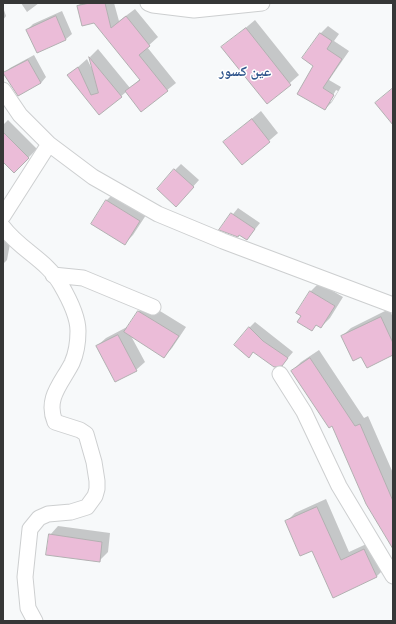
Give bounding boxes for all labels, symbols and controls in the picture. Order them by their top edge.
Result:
district label: عين كسور [219,65,271,81]

